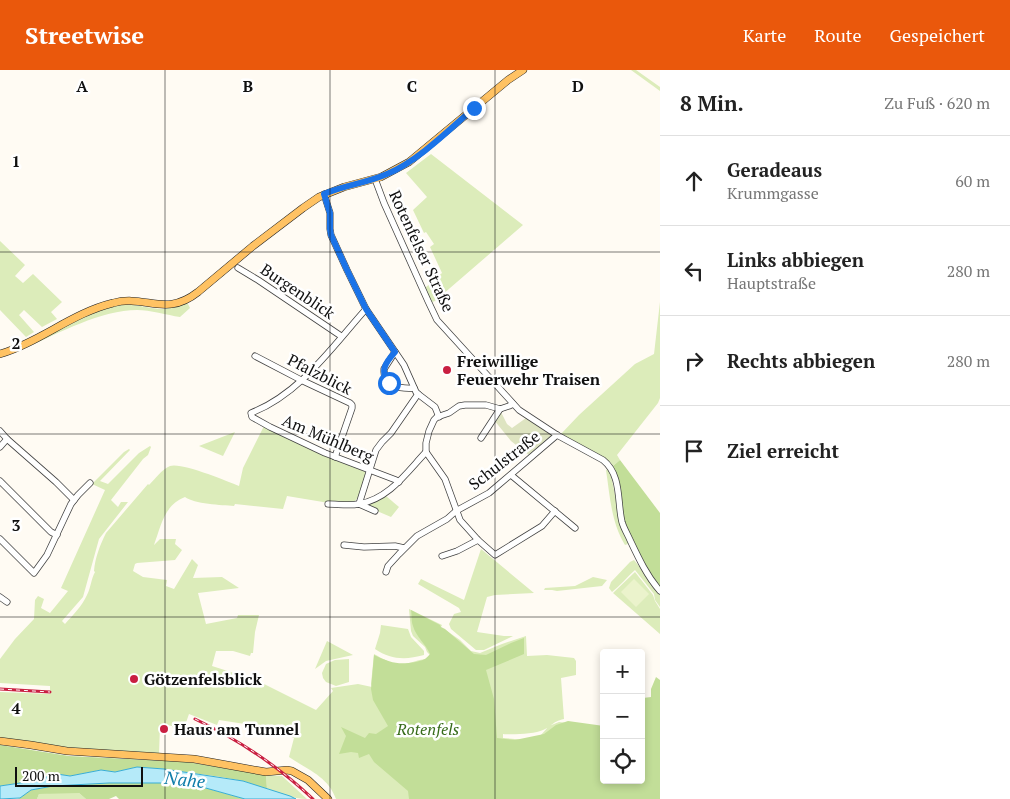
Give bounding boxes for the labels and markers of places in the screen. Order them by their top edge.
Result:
place label: Freiwillige Feuerwehr Traisen [457,350,601,390]
marker: Freiwillige Feuerwehr Traisen [441,364,453,376]
place label: Götzenfelsblick [144,668,263,690]
marker: Götzenfelsblick [128,673,140,685]
place label: Haus am Tunnel [174,718,299,740]
marker: Haus am Tunnel [158,723,170,735]

